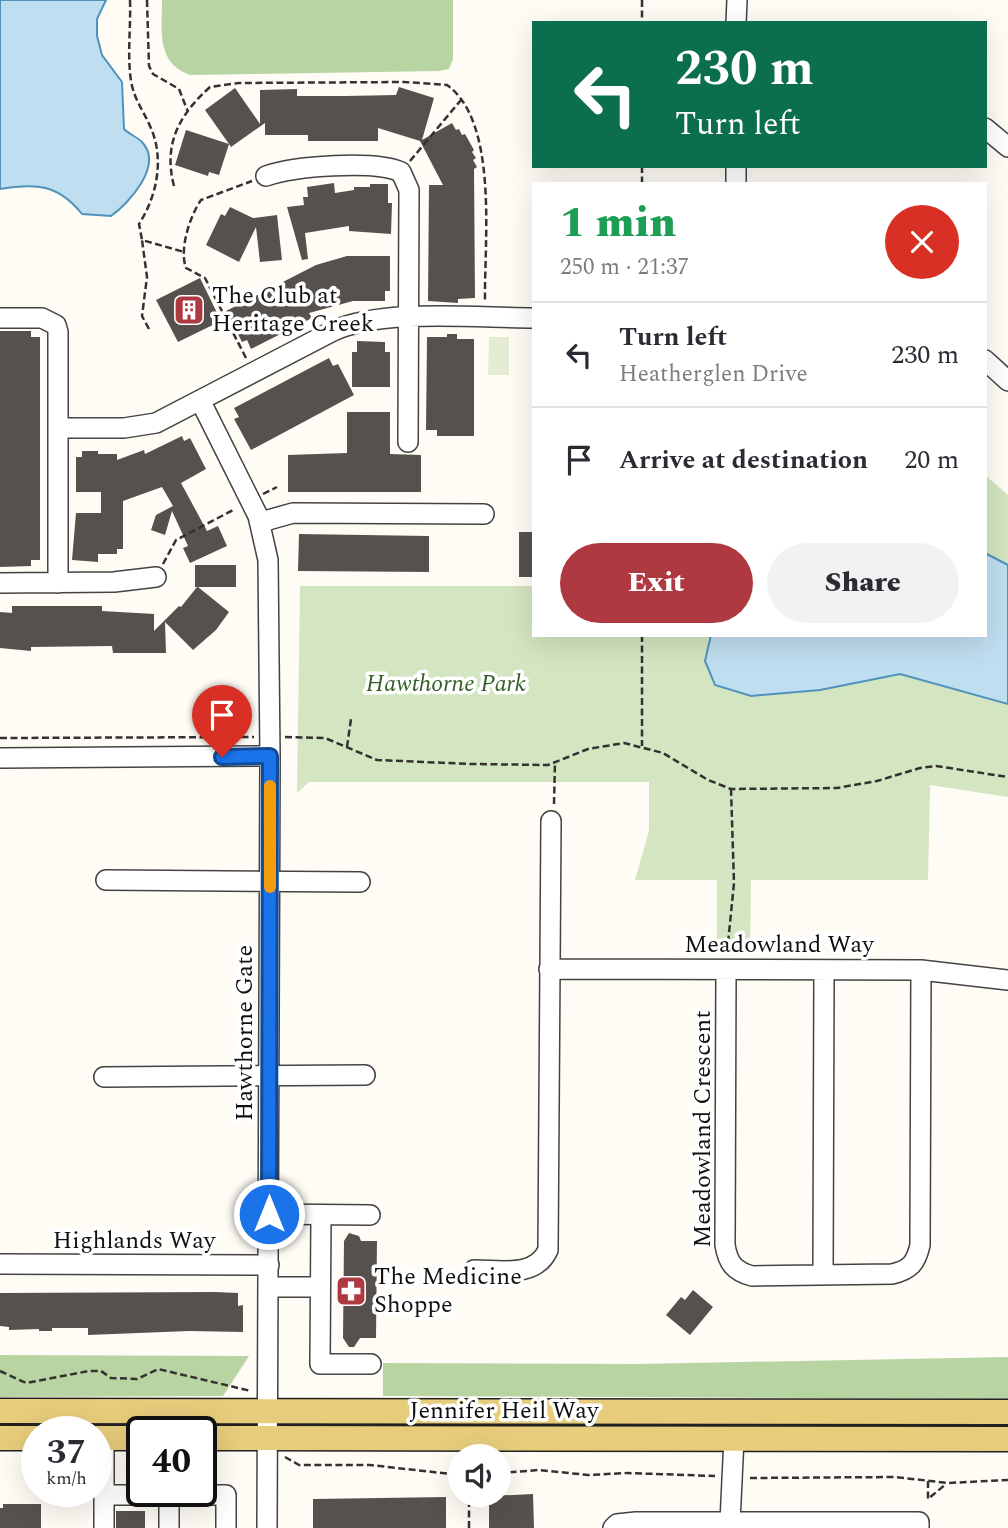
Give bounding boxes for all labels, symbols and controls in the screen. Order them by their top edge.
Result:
text: 230 m [675,32,814,107]
icon: left [560,49,651,140]
text: Turn left [675,100,801,149]
text: 1 min [560,192,676,255]
button: close [885,205,959,279]
text: 250 m · 21:37 [560,250,689,285]
place label: The Club at Heritage Creek [212,278,374,342]
building icon: The Club at Heritage Creek [172,293,206,327]
text: Turn left [619,317,727,357]
text: 230 m [891,335,959,375]
icon: left [560,336,598,374]
text: Heatherglen Drive [619,357,808,392]
text: Arrive at destination [619,440,868,480]
text: 20 m [904,440,959,480]
icon: arrive [560,441,598,479]
button: Exit [560,543,753,623]
button: Share [767,543,959,623]
park label: Hawthorne Park [366,666,526,702]
pin [192,685,252,757]
icon: arrive [203,696,241,734]
street label: Meadowland Way [684,927,875,963]
street label: Hawthorne Gate [227,945,263,1121]
street label: Meadowland Crescent [685,1010,721,1248]
position arrow [232,1177,306,1251]
street label: Highlands Way [53,1223,217,1259]
place label: The Medicine Shoppe [374,1259,522,1323]
pharmacy icon: The Medicine Shoppe [334,1274,368,1308]
street label: Jennifer Heil Way [410,1393,600,1429]
speed limit sign: 40 [126,1416,217,1507]
text: 37 [47,1426,86,1479]
map controls [448,1444,511,1507]
button: sound [448,1444,511,1507]
text: km/h [46,1465,87,1492]

